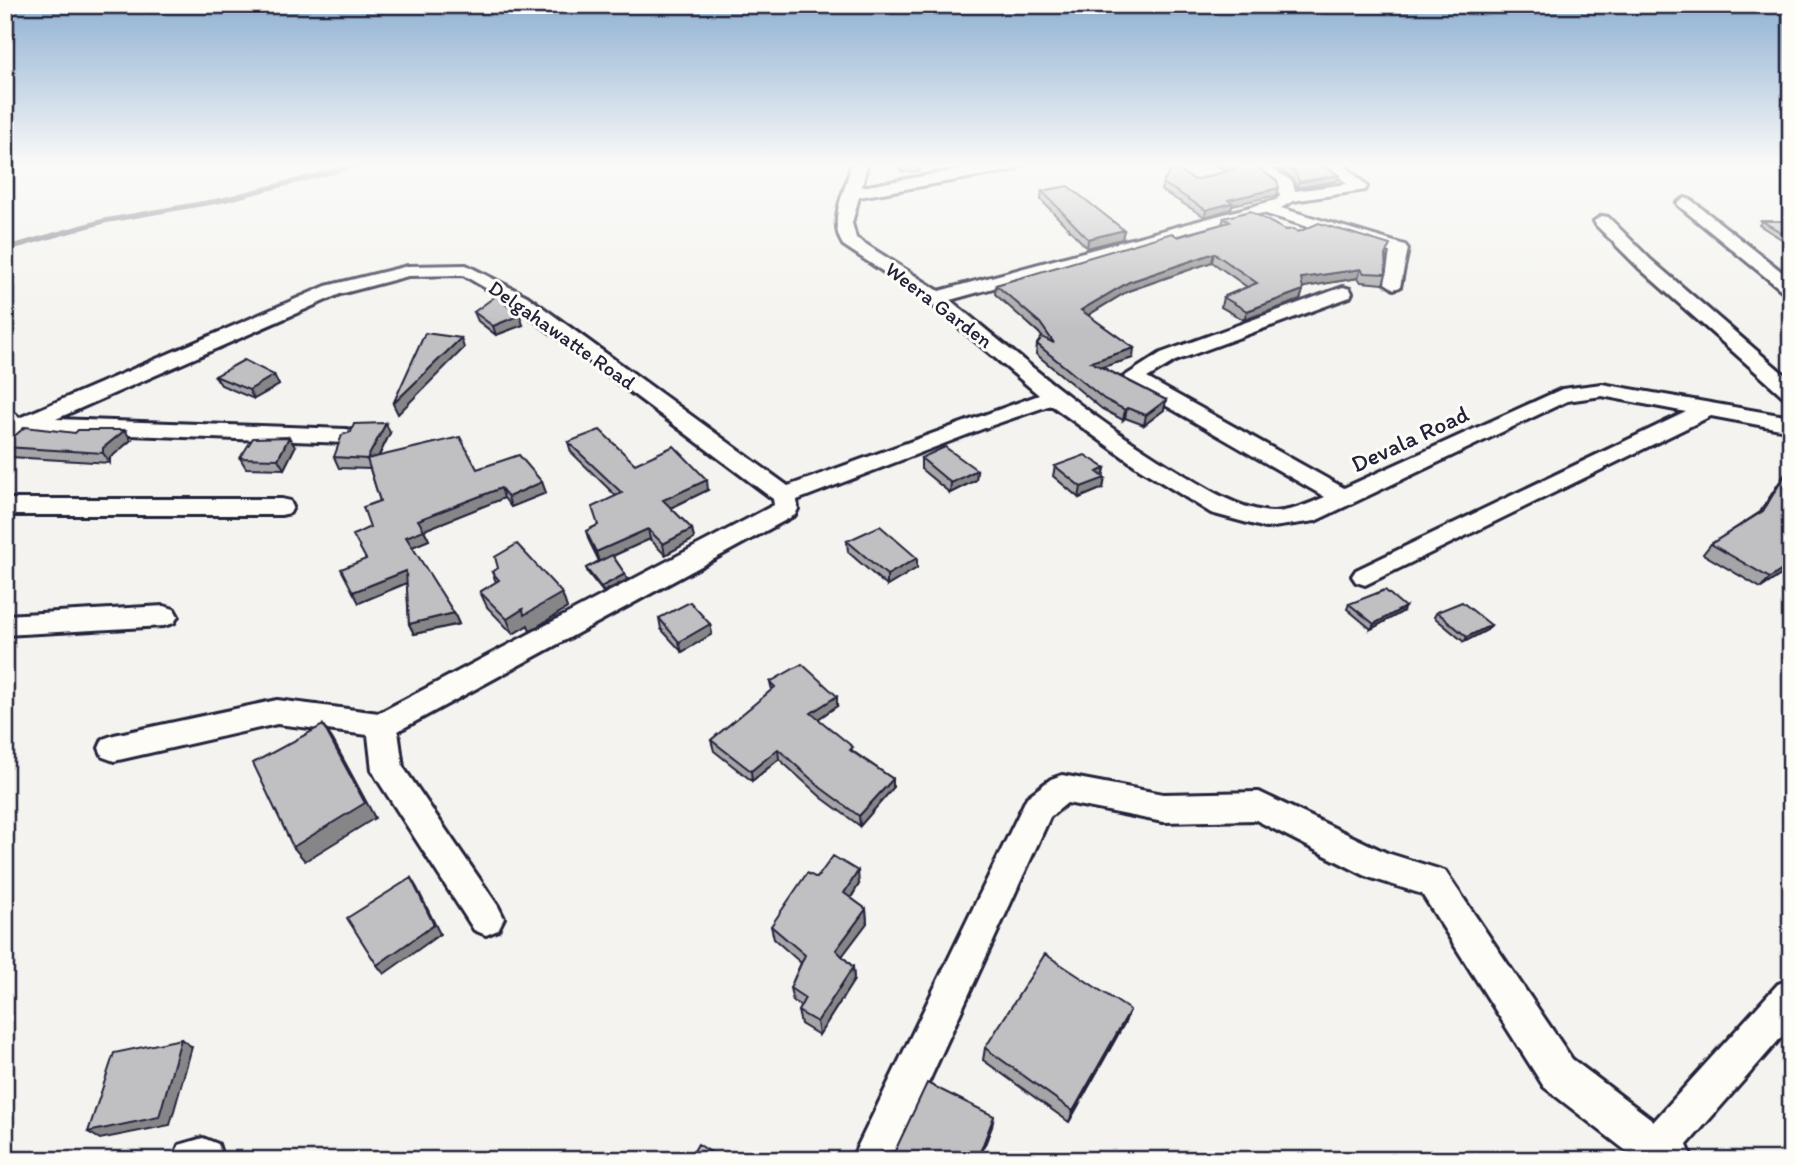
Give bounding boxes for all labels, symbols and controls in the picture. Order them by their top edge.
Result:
street label: Weera Garden [881,256,998,353]
street label: Delgahawatte Road [484,275,641,395]
street label: Devala Road [1346,399,1473,478]

